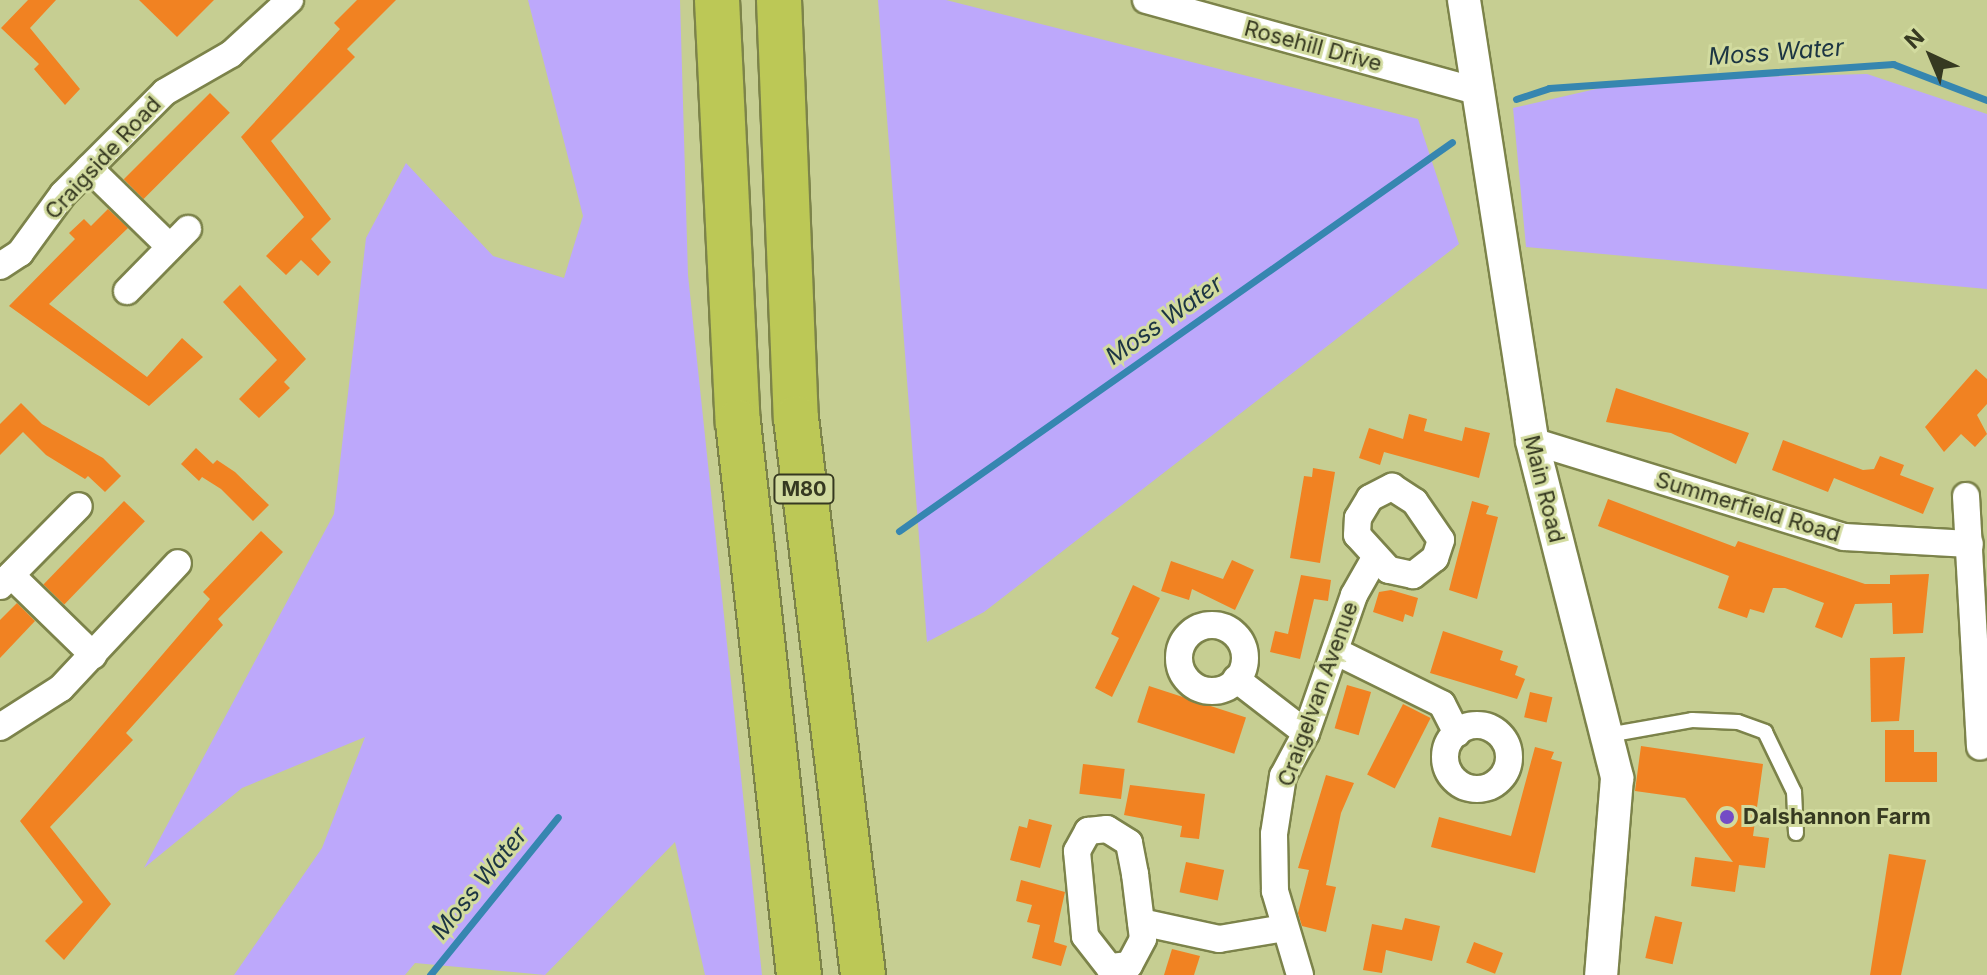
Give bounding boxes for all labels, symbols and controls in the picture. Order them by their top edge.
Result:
street label: Rosehill Drive [1241,15,1385,77]
north arrow [1891,16,1971,96]
text: N [1899,24,1929,54]
water label: Moss Water [1707,33,1845,71]
street label: Craigside Road [39,91,167,225]
water label: Moss Water [1100,269,1228,371]
street label: Main Road [1518,433,1570,545]
street label: Summerfield Road [1653,466,1843,548]
road number: M80 [772,473,836,505]
street label: Craigelvan Avenue [1272,598,1364,790]
place label: Dalshannon Farm [1743,804,1931,830]
marker: Dalshannon Farm [1718,808,1736,826]
water label: Moss Water [425,821,533,945]

